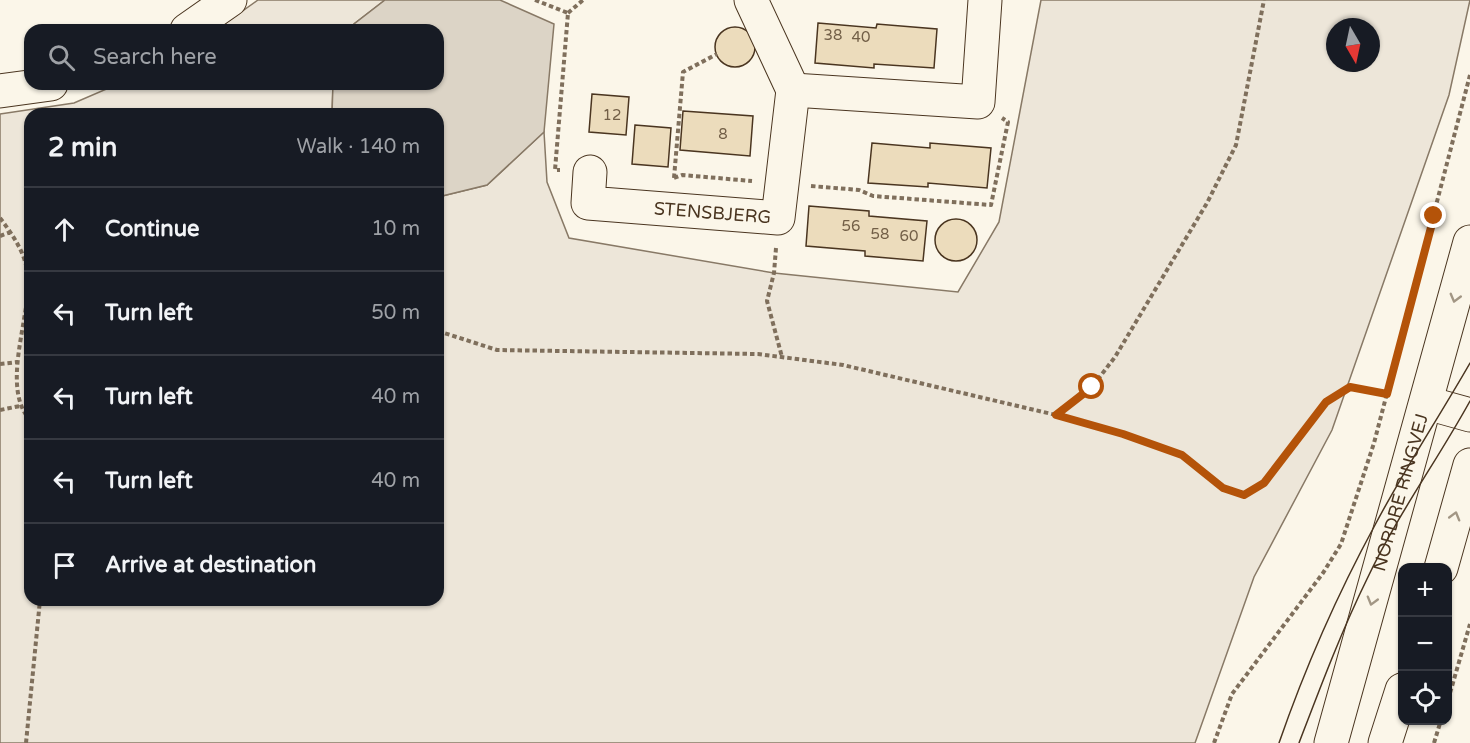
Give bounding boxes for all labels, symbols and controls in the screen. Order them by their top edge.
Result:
north arrow [1326,18,1380,72]
search box [24,24,444,90]
house number: 38 [824,26,842,44]
house number: 40 [852,28,870,46]
icon: search [45,41,78,74]
text: Search here [93,44,217,70]
house number: 12 [603,106,621,124]
house number: 8 [718,125,728,143]
text: 2 min [48,132,117,163]
text: Walk · 140 m [297,135,420,159]
street label: STENSBJERG [653,197,772,228]
route end [1420,202,1446,228]
icon: ahead [48,213,81,246]
text: Continue [105,216,200,242]
text: 10 m [371,217,420,241]
house number: 56 [842,217,860,235]
house number: 58 [871,225,889,243]
house number: 60 [900,227,918,245]
one-way arrow [1449,293,1462,303]
icon: left [48,297,81,330]
text: Turn left [105,300,193,326]
text: 50 m [371,301,420,325]
route start [1078,373,1104,399]
icon: left [48,381,81,414]
text: Turn left [105,384,193,410]
text: 40 m [371,385,420,409]
street label: NORDRE RINGVEJ [1368,411,1433,574]
icon: left [48,465,81,498]
text: Turn left [105,468,193,494]
text: 40 m [371,469,420,493]
one-way arrow [1448,512,1461,522]
icon: arrive [48,549,81,582]
text: Arrive at destination [105,552,316,578]
map controls [1398,563,1452,725]
button: + [1398,563,1452,617]
one-way arrow [1367,595,1379,606]
button: − [1398,617,1452,671]
button: locate [1398,671,1452,725]

